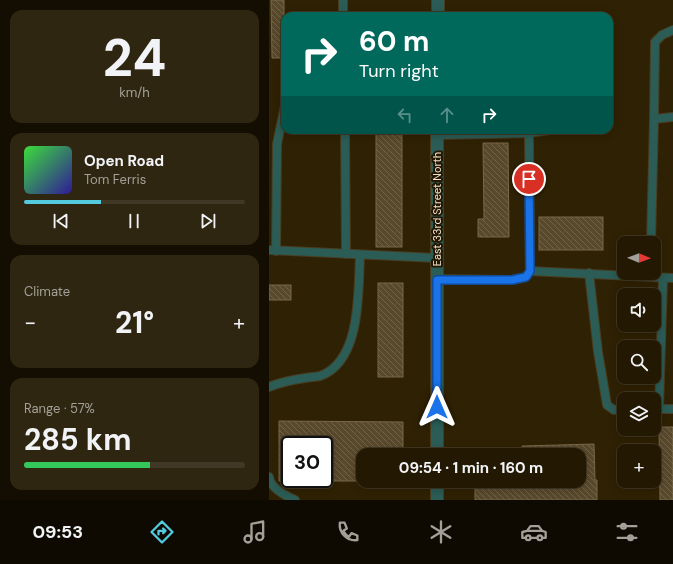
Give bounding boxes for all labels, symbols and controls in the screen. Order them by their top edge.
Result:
text: 60 m [359,23,429,60]
text: 24 [103,24,166,92]
icon: right [293,28,345,80]
text: Turn right [359,59,439,83]
text: km/h [119,84,150,101]
icon: left [394,104,416,126]
icon: ahead [436,104,458,126]
icon: right [478,104,500,126]
text: Open Road [84,151,164,171]
street label: East 33rd Street North [430,152,444,266]
pin [512,162,546,196]
icon: arrive [518,168,540,190]
text: Tom Ferris [84,171,146,188]
icon: previous [50,210,72,232]
icon: pause [123,210,145,232]
icon: next [197,210,219,232]
north arrow [617,236,661,280]
map controls [617,236,661,488]
text: Climate [24,283,70,300]
button: sound [617,288,661,332]
text: 21° [115,303,154,342]
text: − [24,308,36,337]
text: + [233,308,245,337]
button: search [617,340,661,384]
position arrow [416,386,458,428]
button: layers [617,392,661,436]
text: Range · 57% [24,400,95,417]
text: 285 km [24,420,131,459]
speed limit sign: 30 [281,436,333,488]
button: + [617,444,661,488]
text: 09:54 · 1 min · 160 m [399,458,543,478]
icon: directions [148,518,176,546]
icon: music [241,518,269,546]
icon: phone [334,518,362,546]
icon: climate [427,518,455,546]
icon: car [520,518,548,546]
icon: filters [613,518,641,546]
text: 09:53 [32,520,83,544]

